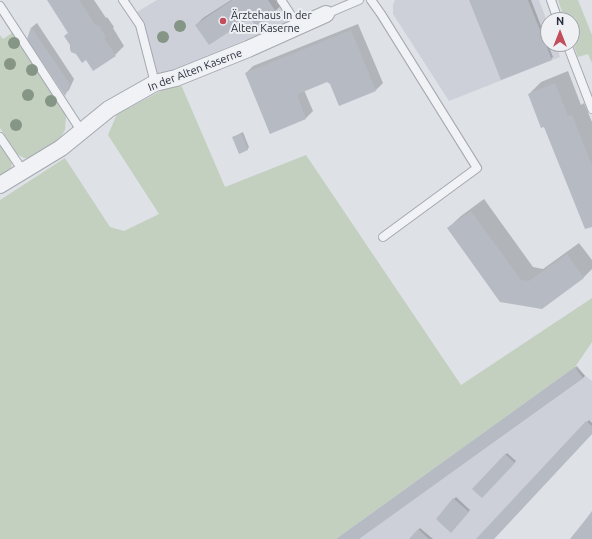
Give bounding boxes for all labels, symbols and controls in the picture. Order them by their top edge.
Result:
place label: Ärztehaus In der Alten Kaserne [231,8,312,34]
north arrow [540,12,580,52]
text: N [556,15,564,27]
marker: Ärztehaus In der Alten Kaserne [218,16,228,26]
street label: In der Alten Kaserne [146,46,244,94]

